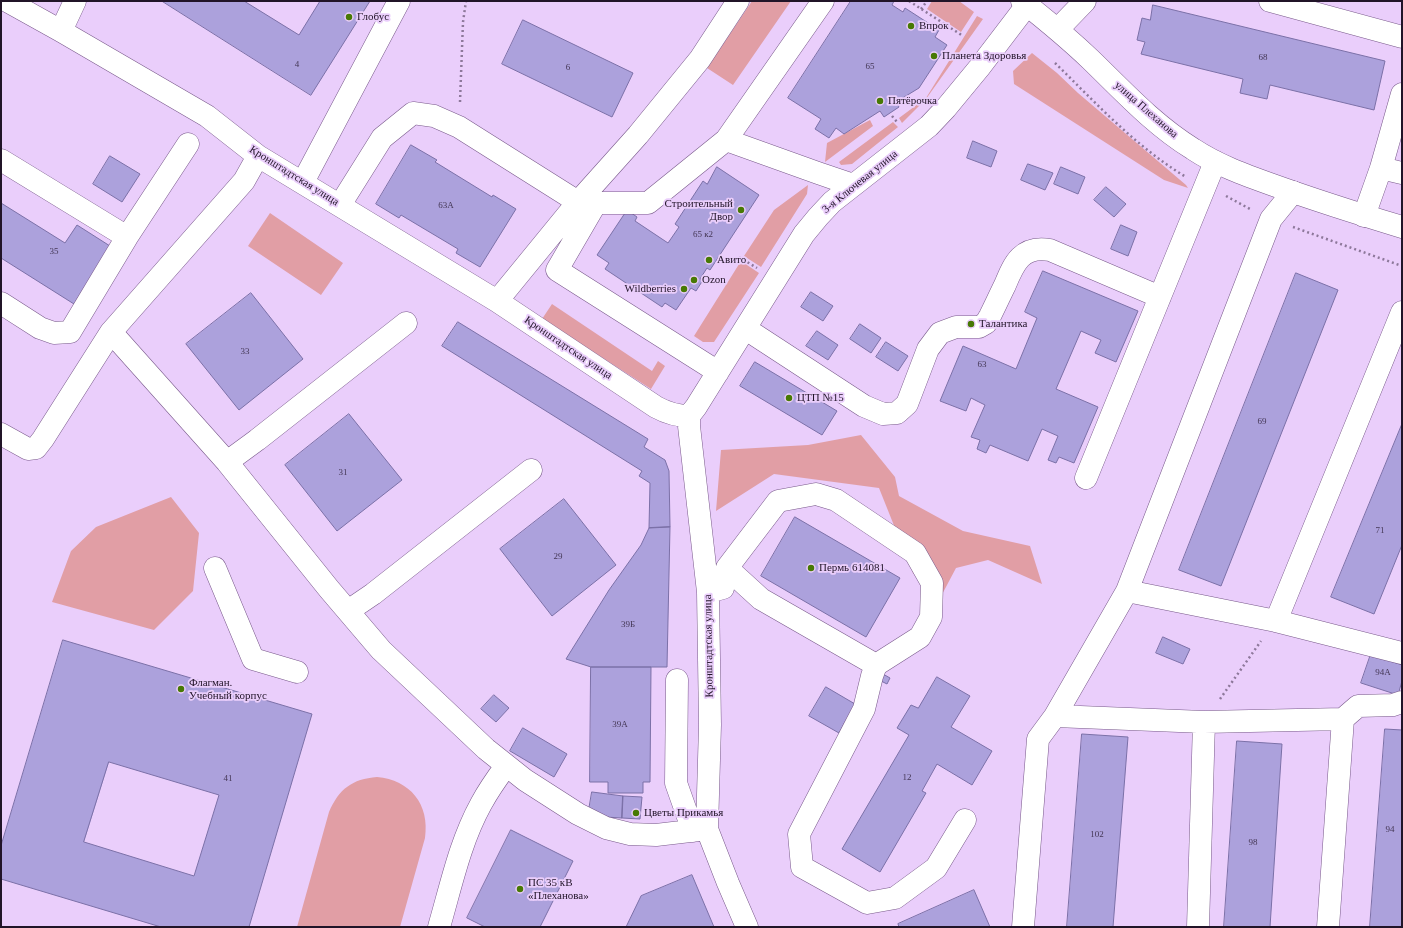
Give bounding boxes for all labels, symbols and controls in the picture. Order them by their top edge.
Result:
place label: Глобус [357,10,389,24]
marker: Глобус [344,12,354,22]
place label: Впрок [919,19,949,33]
marker: Впрок [906,21,916,31]
place label: Планета Здоровья [942,49,1026,63]
marker: Планета Здоровья [929,51,939,61]
house number: 68 [1258,53,1268,63]
house number: 4 [295,60,299,70]
house number: 65 [866,62,874,72]
house number: 6 [566,63,570,73]
street label: улица Плеханова [1112,79,1180,141]
place label: Пятёрочка [888,94,937,108]
marker: Пятёрочка [875,96,885,106]
street label: Кронштадтская улица [247,143,341,209]
street label: 3-я Ключевая улица [820,148,900,216]
place label: Строительный Двор [665,197,733,223]
house number: 63А [438,201,454,211]
marker: Строительный Двор [736,205,746,215]
house number: 65 к2 [693,230,713,240]
house number: 35 [50,247,58,257]
place label: Авито [717,253,746,267]
marker: Авито [704,255,714,265]
place label: Ozon [702,273,726,287]
marker: Ozon [689,275,699,285]
place label: Wildberries [625,282,676,296]
marker: Wildberries [679,284,689,294]
street label: Кронштадтская улица [522,314,614,382]
place label: Талантика [979,317,1027,331]
marker: Талантика [966,319,976,329]
house number: 33 [240,347,250,357]
house number: 63 [978,360,986,370]
place label: ЦТП №15 [797,391,844,405]
marker: ЦТП №15 [784,393,794,403]
house number: 69 [1258,417,1266,427]
house number: 31 [338,468,348,478]
house number: 71 [1376,526,1384,536]
house number: 29 [554,552,562,562]
place label: Пермь 614081 [819,561,885,575]
marker: Пермь 614081 [806,563,816,573]
street label: Кронштадтская улица [702,594,716,698]
house number: 39Б [621,620,635,630]
house number: 94А [1375,668,1391,678]
place label: Флагман. Учебный корпус [189,676,267,702]
marker: Флагман. Учебный корпус [176,684,186,694]
house number: 39А [612,720,628,730]
house number: 12 [902,773,912,783]
house number: 41 [224,774,232,784]
place label: Цветы Прикамья [644,806,723,820]
marker: Цветы Прикамья [631,808,641,818]
house number: 94 [1386,825,1394,835]
house number: 102 [1090,830,1104,840]
house number: 98 [1248,838,1258,848]
place label: ПС 35 кВ «Плеханова» [528,876,589,902]
marker: ПС 35 кВ «Плеханова» [515,884,525,894]

